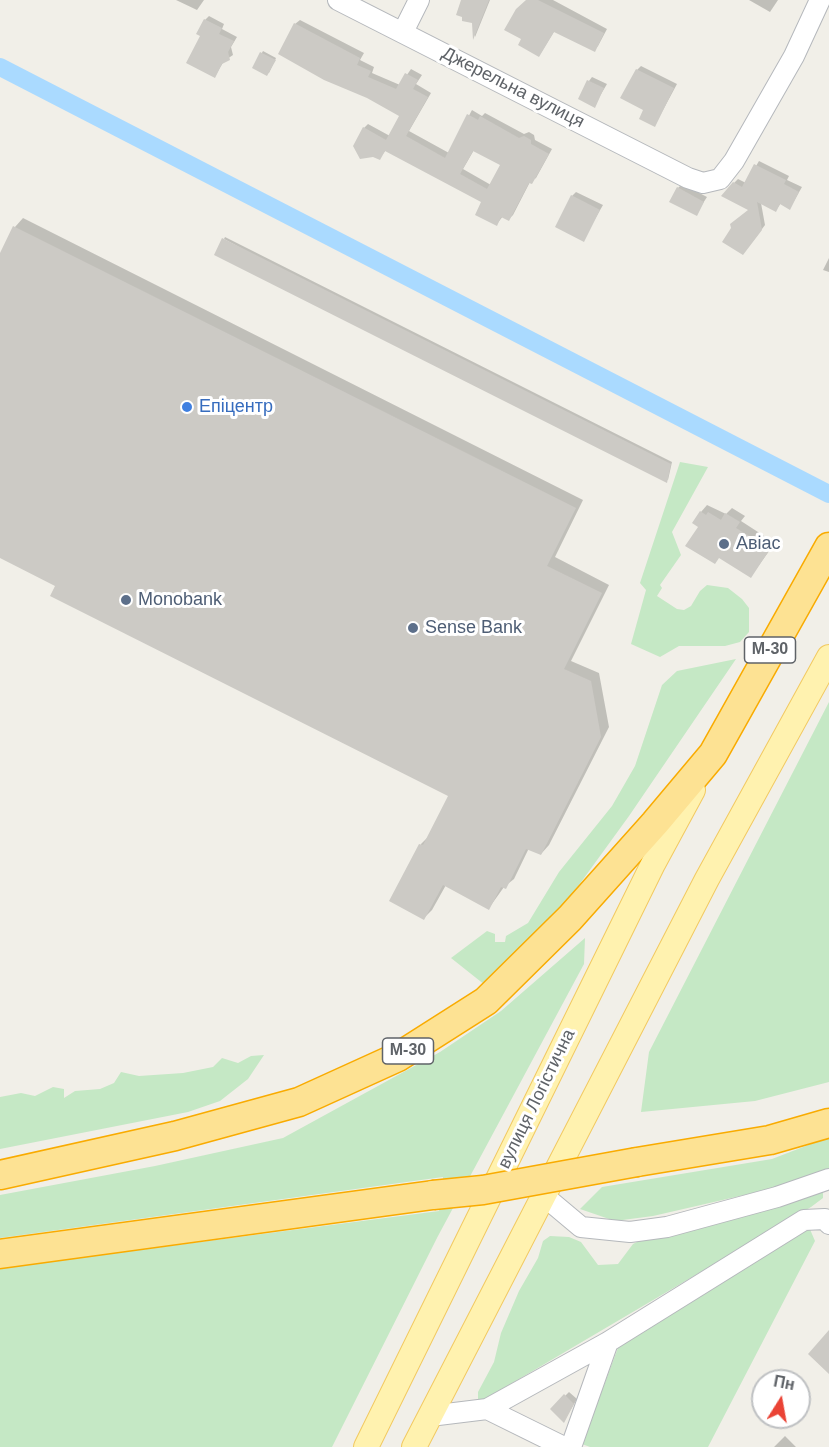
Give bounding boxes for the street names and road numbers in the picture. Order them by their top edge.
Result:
street label: Джерельна вулиця [438,43,588,133]
road number: М-30 [744,637,796,663]
street label: вулиця Логістична [494,1026,580,1172]
road number: М-30 [382,1038,434,1064]

